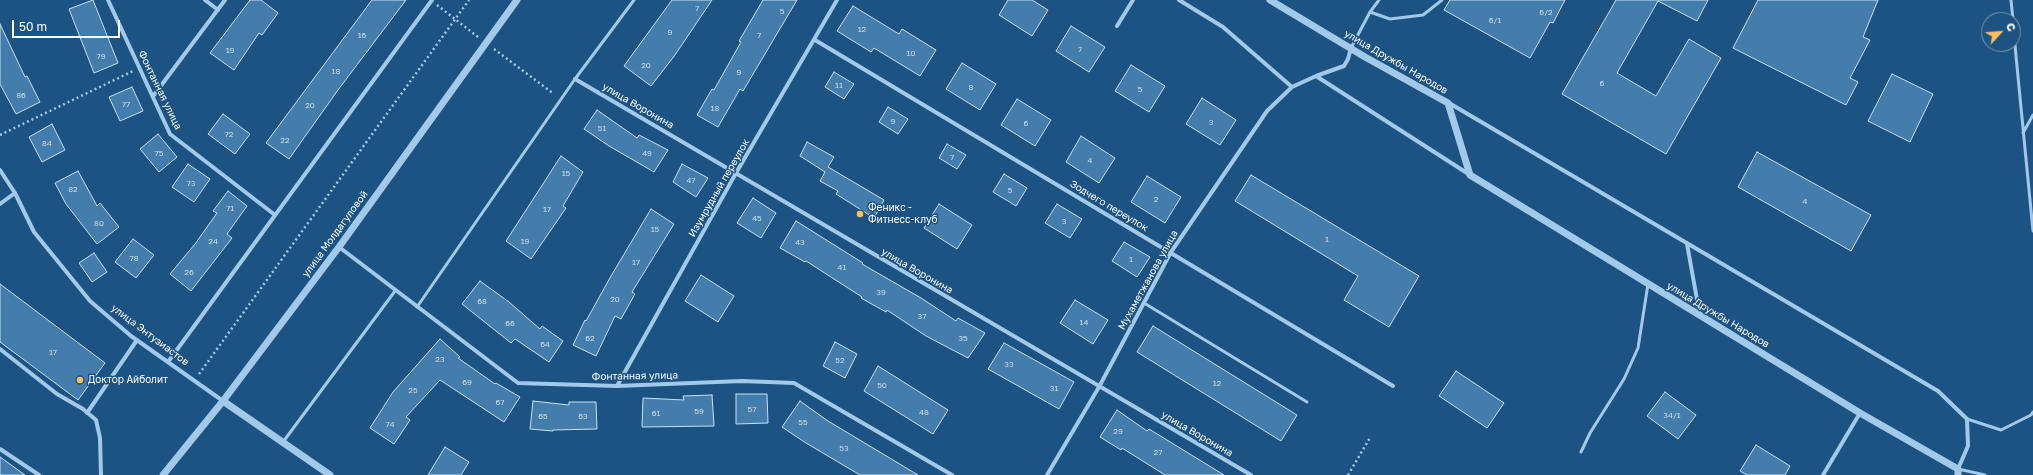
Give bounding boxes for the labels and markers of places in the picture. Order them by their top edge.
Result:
place label: Феникс - Фитнесс-клуб [868,202,938,226]
marker: Феникс - Фитнесс-клуб [855,209,865,219]
place label: Доктор Айболит [88,374,168,386]
marker: Доктор Айболит [75,375,85,385]

